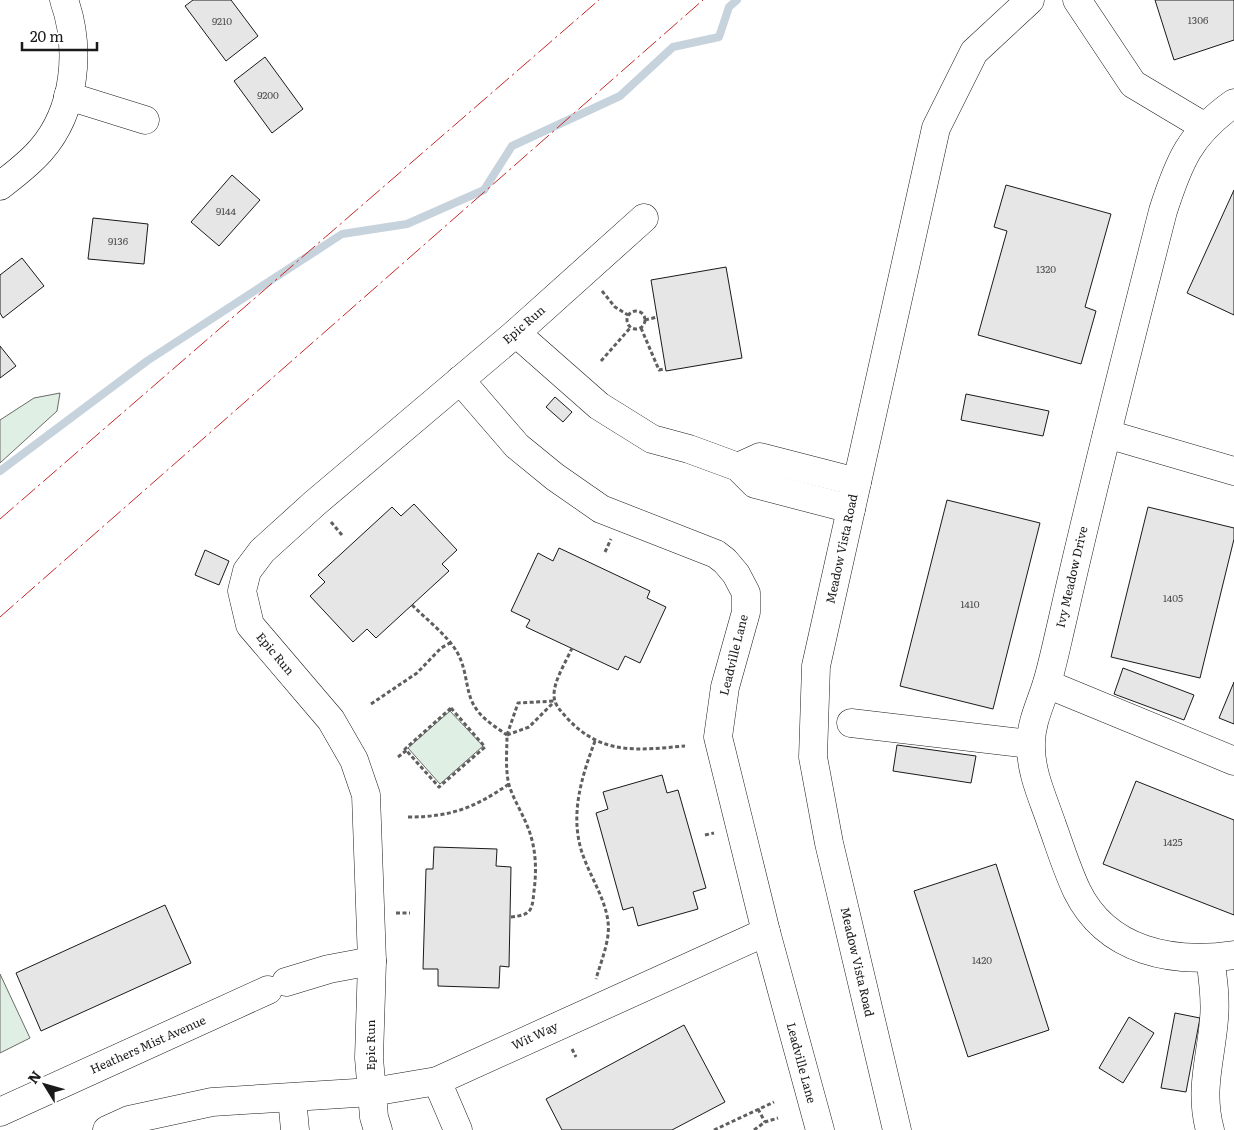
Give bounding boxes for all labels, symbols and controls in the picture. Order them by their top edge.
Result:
house number: 1306 [1188,12,1209,27]
house number: 9210 [212,13,232,28]
scale bar [22,20,98,52]
text: 20 m [30,24,64,47]
house number: 9200 [257,87,279,102]
house number: 9144 [216,203,236,218]
house number: 9136 [108,233,129,248]
house number: 1320 [1036,261,1056,276]
street label: Epic Run [498,301,549,348]
street label: Meadow Vista Road [821,492,862,605]
street label: Ivy Meadow Drive [1051,524,1091,629]
house number: 1405 [1163,590,1183,605]
house number: 1410 [960,596,980,611]
street label: Leadville Lane [714,612,752,697]
street label: Epic Run [252,628,299,679]
house number: 1425 [1163,834,1183,849]
street label: Meadow Vista Road [837,905,879,1019]
house number: 1420 [972,952,992,967]
street label: Heathers Mist Avenue [87,1010,208,1078]
street label: Wit Way [508,1016,561,1054]
street label: Epic Run [361,1019,379,1071]
street label: Leadville Lane [783,1020,821,1105]
north arrow [20,1060,70,1110]
text: N [22,1066,45,1087]

